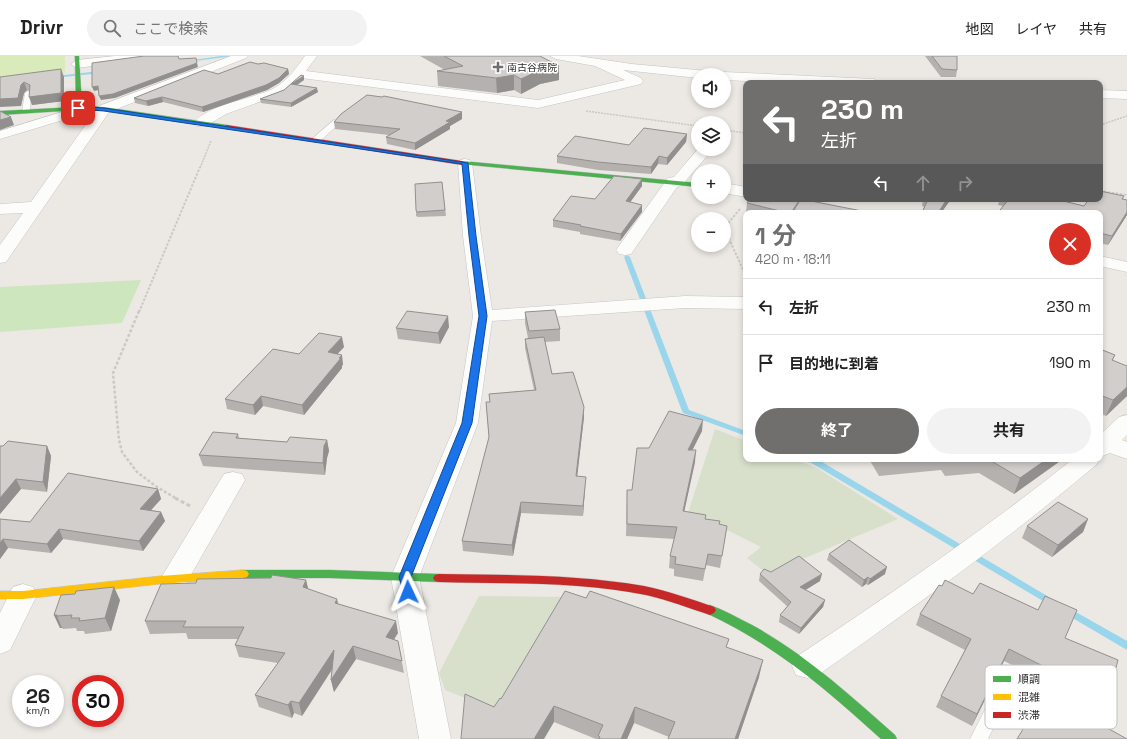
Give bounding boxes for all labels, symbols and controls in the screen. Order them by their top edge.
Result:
search box [87,10,367,46]
text: Drivr [20,15,63,40]
icon: search [101,17,123,39]
text: ここで検索 [133,19,208,38]
text: 地図 [965,20,993,38]
text: レイヤ [1015,20,1057,38]
text: 共有 [1079,20,1107,38]
marker: 南古谷病院 [492,61,504,73]
place label: 南古谷病院 [507,61,557,74]
map controls [691,68,731,252]
button: sound [691,68,731,108]
pin [61,91,95,125]
text: 230 m [821,91,904,127]
icon: left [755,96,807,148]
icon: arrive [67,97,89,119]
button: layers [691,116,731,156]
text: 左折 [821,129,857,152]
button: + [691,164,731,204]
icon: left [870,172,892,194]
icon: ahead [912,172,934,194]
icon: right [954,172,976,194]
button: − [691,212,731,252]
text: 1 分 [755,220,796,251]
button: close [1049,223,1091,265]
text: 420 m · 18:11 [755,251,831,268]
icon: left [755,296,777,318]
text: 230 m [1047,297,1091,316]
text: 左折 [789,298,819,317]
icon: arrive [755,352,777,374]
text: 190 m [1049,353,1091,372]
text: 目的地に到着 [789,354,879,373]
button: 終了 [755,408,919,454]
button: 共有 [927,408,1091,454]
position arrow [387,571,429,613]
legend [985,665,1117,729]
text: 順調 [1018,672,1040,686]
speed limit sign: 30 [72,675,124,727]
text: 26 [26,683,50,709]
text: 混雑 [1018,690,1040,704]
text: km/h [26,704,50,717]
text: 渋滞 [1018,708,1040,722]

